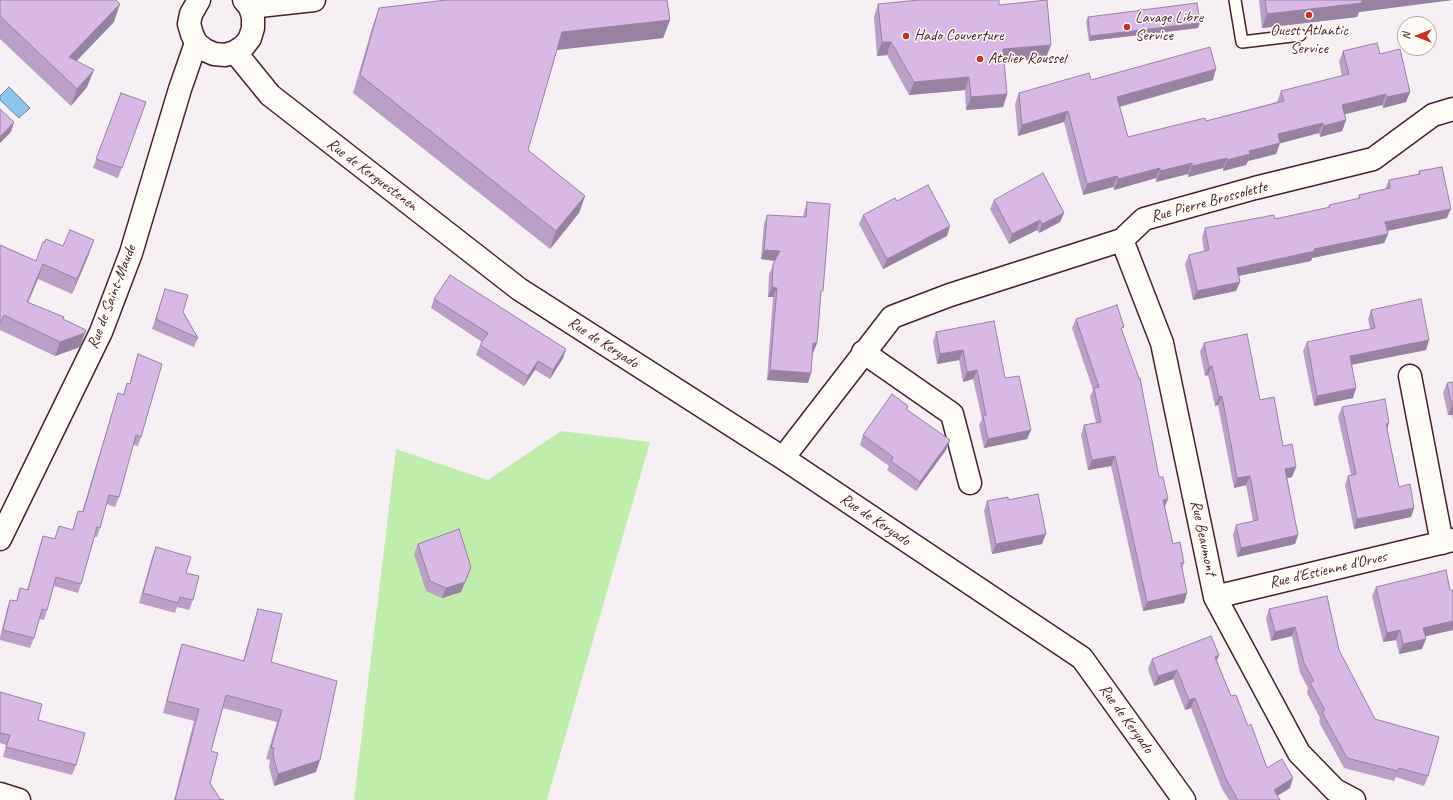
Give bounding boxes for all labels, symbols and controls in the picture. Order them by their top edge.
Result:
place label: Lavage Libre Service [1135,8,1203,46]
marker: Ouest Atlantic Service [1304,10,1314,20]
north arrow [1397,16,1437,56]
place label: Ouest Atlantic Service [1270,21,1348,59]
marker: Lavage Libre Service [1122,22,1132,32]
place label: Hado Couverture [914,26,1003,46]
marker: Hado Couverture [901,31,911,41]
text: N [1399,33,1413,39]
place label: Atelier Roussel [988,49,1066,69]
marker: Atelier Roussel [975,54,985,64]
street label: Rue de Kerguestenen [323,135,421,215]
street label: Rue Pierre Brossolette [1149,177,1269,227]
street label: Rue de Saint-Maude [83,242,141,352]
street label: Rue de Keryado [564,313,642,373]
street label: Rue de Keryado [836,490,914,550]
street label: Rue Beaumont [1186,499,1220,577]
street label: Rue d'Estienne d'Orves [1267,547,1389,593]
street label: Rue de Keryado [1095,681,1157,757]

